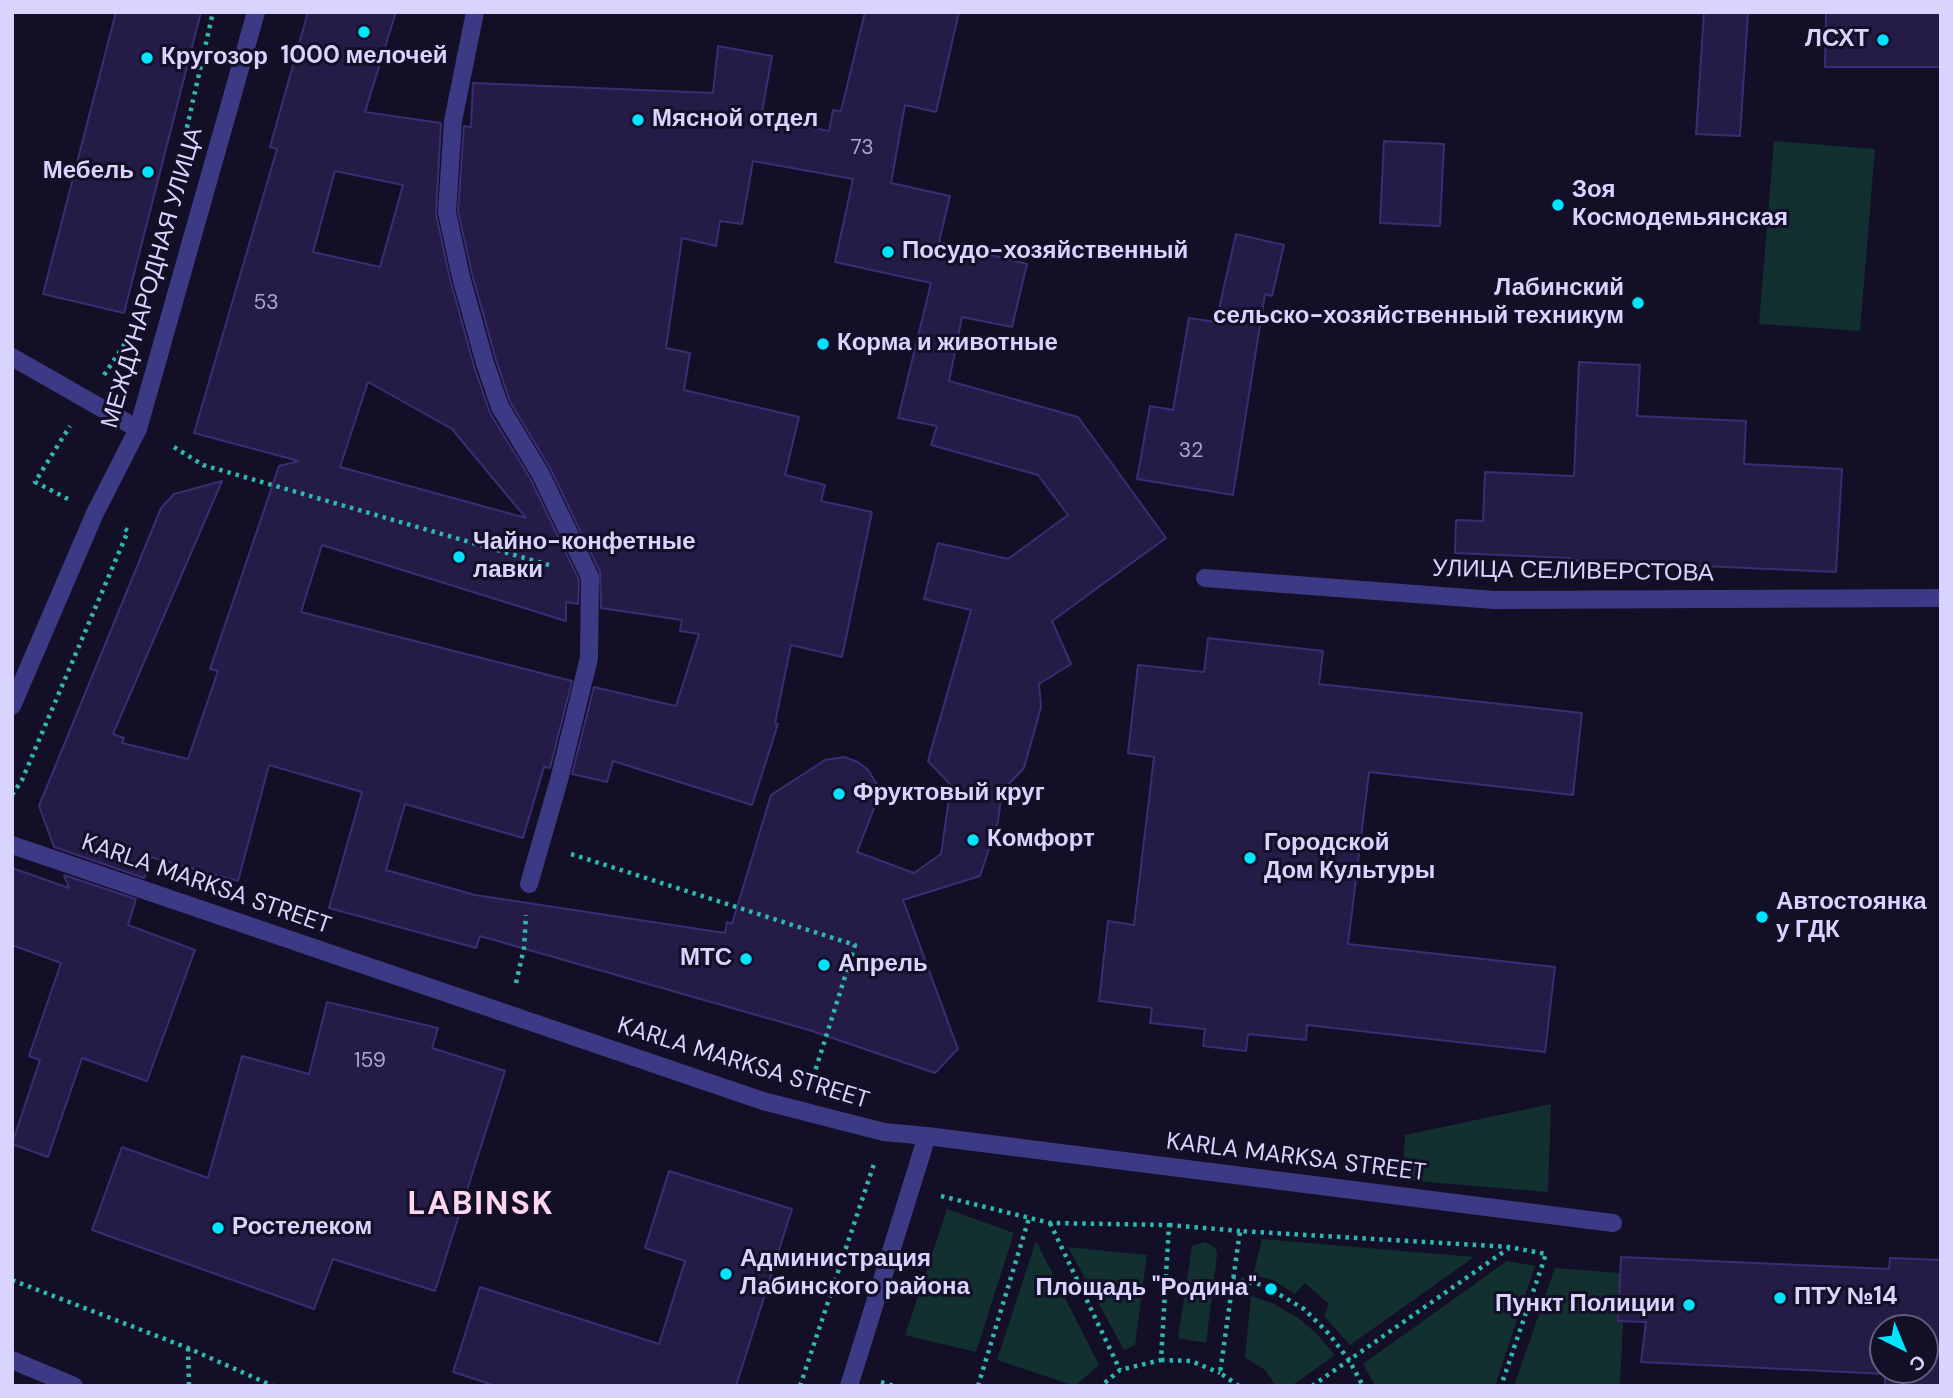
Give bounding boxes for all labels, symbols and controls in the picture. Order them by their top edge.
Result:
marker: 1000 мелочей [356,24,372,40]
place label: ЛСХТ [1805,26,1869,54]
marker: ЛСХТ [1875,32,1891,48]
place label: 1000 мелочей [280,43,448,71]
place label: Кругозор [161,44,268,72]
marker: Кругозор [139,50,155,66]
place label: Мясной отдел [652,106,818,134]
marker: Мясной отдел [630,112,646,128]
street label: МЕЖДУНАРОДНАЯ УЛИЦА [96,124,210,432]
house number: 73 [850,135,874,161]
place label: Мебель [43,158,134,186]
marker: Мебель [140,164,156,180]
place label: Зоя Космодемьянская [1572,177,1788,233]
marker: Зоя Космодемьянская [1550,197,1566,213]
place label: Посудо-хозяйственный [902,238,1188,266]
marker: Посудо-хозяйственный [880,244,896,260]
place label: Лабинский сельско-хозяйственный техникум [1213,275,1624,331]
house number: 53 [253,290,279,316]
marker: Лабинский сельско-хозяйственный техникум [1630,295,1646,311]
place label: Корма и животные [837,330,1058,358]
marker: Корма и животные [815,336,831,352]
house number: 32 [1179,438,1203,464]
place label: Чайно-конфетные лавки [473,529,696,585]
marker: Чайно-конфетные лавки [451,549,467,565]
street label: УЛИЦА СЕЛИВЕРСТОВА [1432,555,1714,589]
place label: Фруктовый круг [853,780,1045,808]
marker: Фруктовый круг [831,786,847,802]
place label: Комфорт [987,826,1095,854]
street label: KARLA MARKSA STREET [78,829,334,941]
place label: Городской Дом Культуры [1264,830,1435,886]
marker: Комфорт [965,832,981,848]
marker: Городской Дом Культуры [1242,850,1258,866]
place label: Автостоянка у ГДК [1776,889,1927,945]
marker: Автостоянка у ГДК [1754,909,1770,925]
place label: МТС [680,945,732,973]
marker: МТС [738,951,754,967]
place label: Апрель [838,951,928,979]
marker: Апрель [816,957,832,973]
street label: KARLA MARKSA STREET [614,1012,872,1116]
house number: 159 [354,1048,386,1074]
street label: KARLA MARKSA STREET [1164,1128,1428,1188]
district label: LABINSK [408,1187,554,1225]
place label: Ростелеком [232,1214,372,1242]
marker: Ростелеком [210,1220,226,1236]
place label: Администрация Лабинского района [740,1246,970,1302]
marker: Администрация Лабинского района [718,1266,734,1282]
place label: Площадь "Родина" [1035,1275,1257,1303]
marker: Площадь "Родина" [1263,1281,1279,1297]
place label: ПТУ №14 [1794,1284,1898,1312]
marker: ПТУ №14 [1772,1290,1788,1306]
place label: Пункт Полиции [1495,1291,1675,1319]
marker: Пункт Полиции [1681,1297,1697,1313]
north arrow [1869,1314,1939,1384]
text: С [1904,1349,1931,1377]

